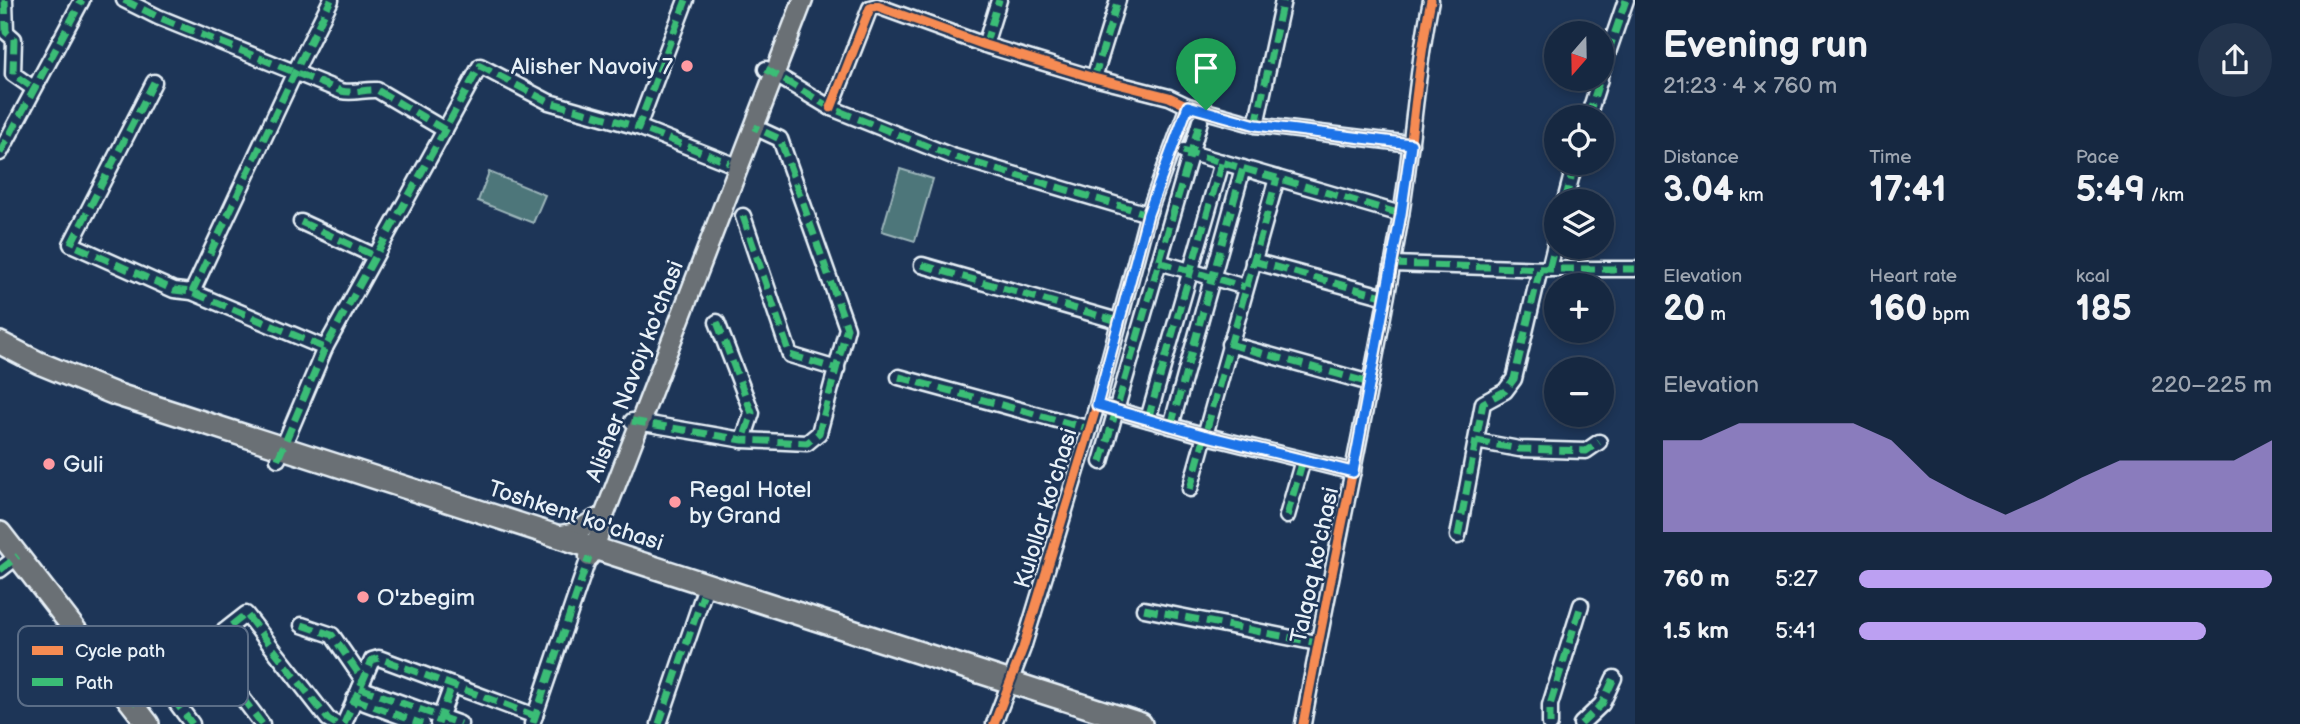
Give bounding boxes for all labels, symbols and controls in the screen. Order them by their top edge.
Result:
north arrow [1544,21,1614,91]
map controls [1544,21,1614,427]
text: Evening run [1663,23,1868,68]
button: share [2198,23,2272,97]
pin [1176,38,1236,110]
icon: arrive [1187,49,1225,87]
place label: Alisher Navoiy 7 [511,53,674,81]
marker: Alisher Navoiy 7 [679,58,695,74]
text: 21:23 · 4 × 760 m [1663,72,1837,100]
button: locate [1544,105,1614,175]
text: Distance [1663,146,1739,169]
text: Time [1869,146,1911,169]
text: Pace [2076,146,2119,169]
text: 3.04 [1663,169,1734,212]
text: 17:41 [1869,169,1946,212]
text: 5:49 [2076,169,2145,212]
text: km [1734,184,1764,207]
text: /km [2145,184,2184,207]
button: layers [1544,189,1614,259]
street label: Alisher Navoiy ko'chasi [580,257,690,486]
text: Elevation [1663,265,1742,288]
text: Heart rate [1869,265,1957,288]
text: kcal [2076,265,2110,288]
button: + [1544,273,1614,343]
text: 20 [1663,288,1705,331]
text: 160 [1869,288,1927,331]
text: 185 [2076,288,2132,331]
text: m [1705,303,1726,326]
text: bpm [1927,303,1970,326]
button: − [1544,357,1614,427]
text: Elevation [1663,371,1759,399]
text: 220–225 m [2151,371,2272,399]
street label: Kulollar ko'chasi [1008,425,1084,592]
place label: Guli [63,451,104,479]
marker: Guli [41,456,57,472]
street label: Toshkent ko'chasi [485,474,667,557]
place label: Regal Hotel by Grand [689,476,811,530]
street label: Talqoq ko'chasi [1285,485,1345,646]
marker: Regal Hotel by Grand [667,494,683,510]
text: 760 m [1663,565,1730,593]
text: 5:27 [1775,565,1818,593]
place label: O'zbegim [377,584,475,612]
marker: O'zbegim [355,589,371,605]
text: 1.5 km [1663,617,1729,645]
text: 5:41 [1775,617,1816,645]
legend [18,626,248,706]
text: Cycle path [75,640,165,663]
text: Path [75,672,113,695]

